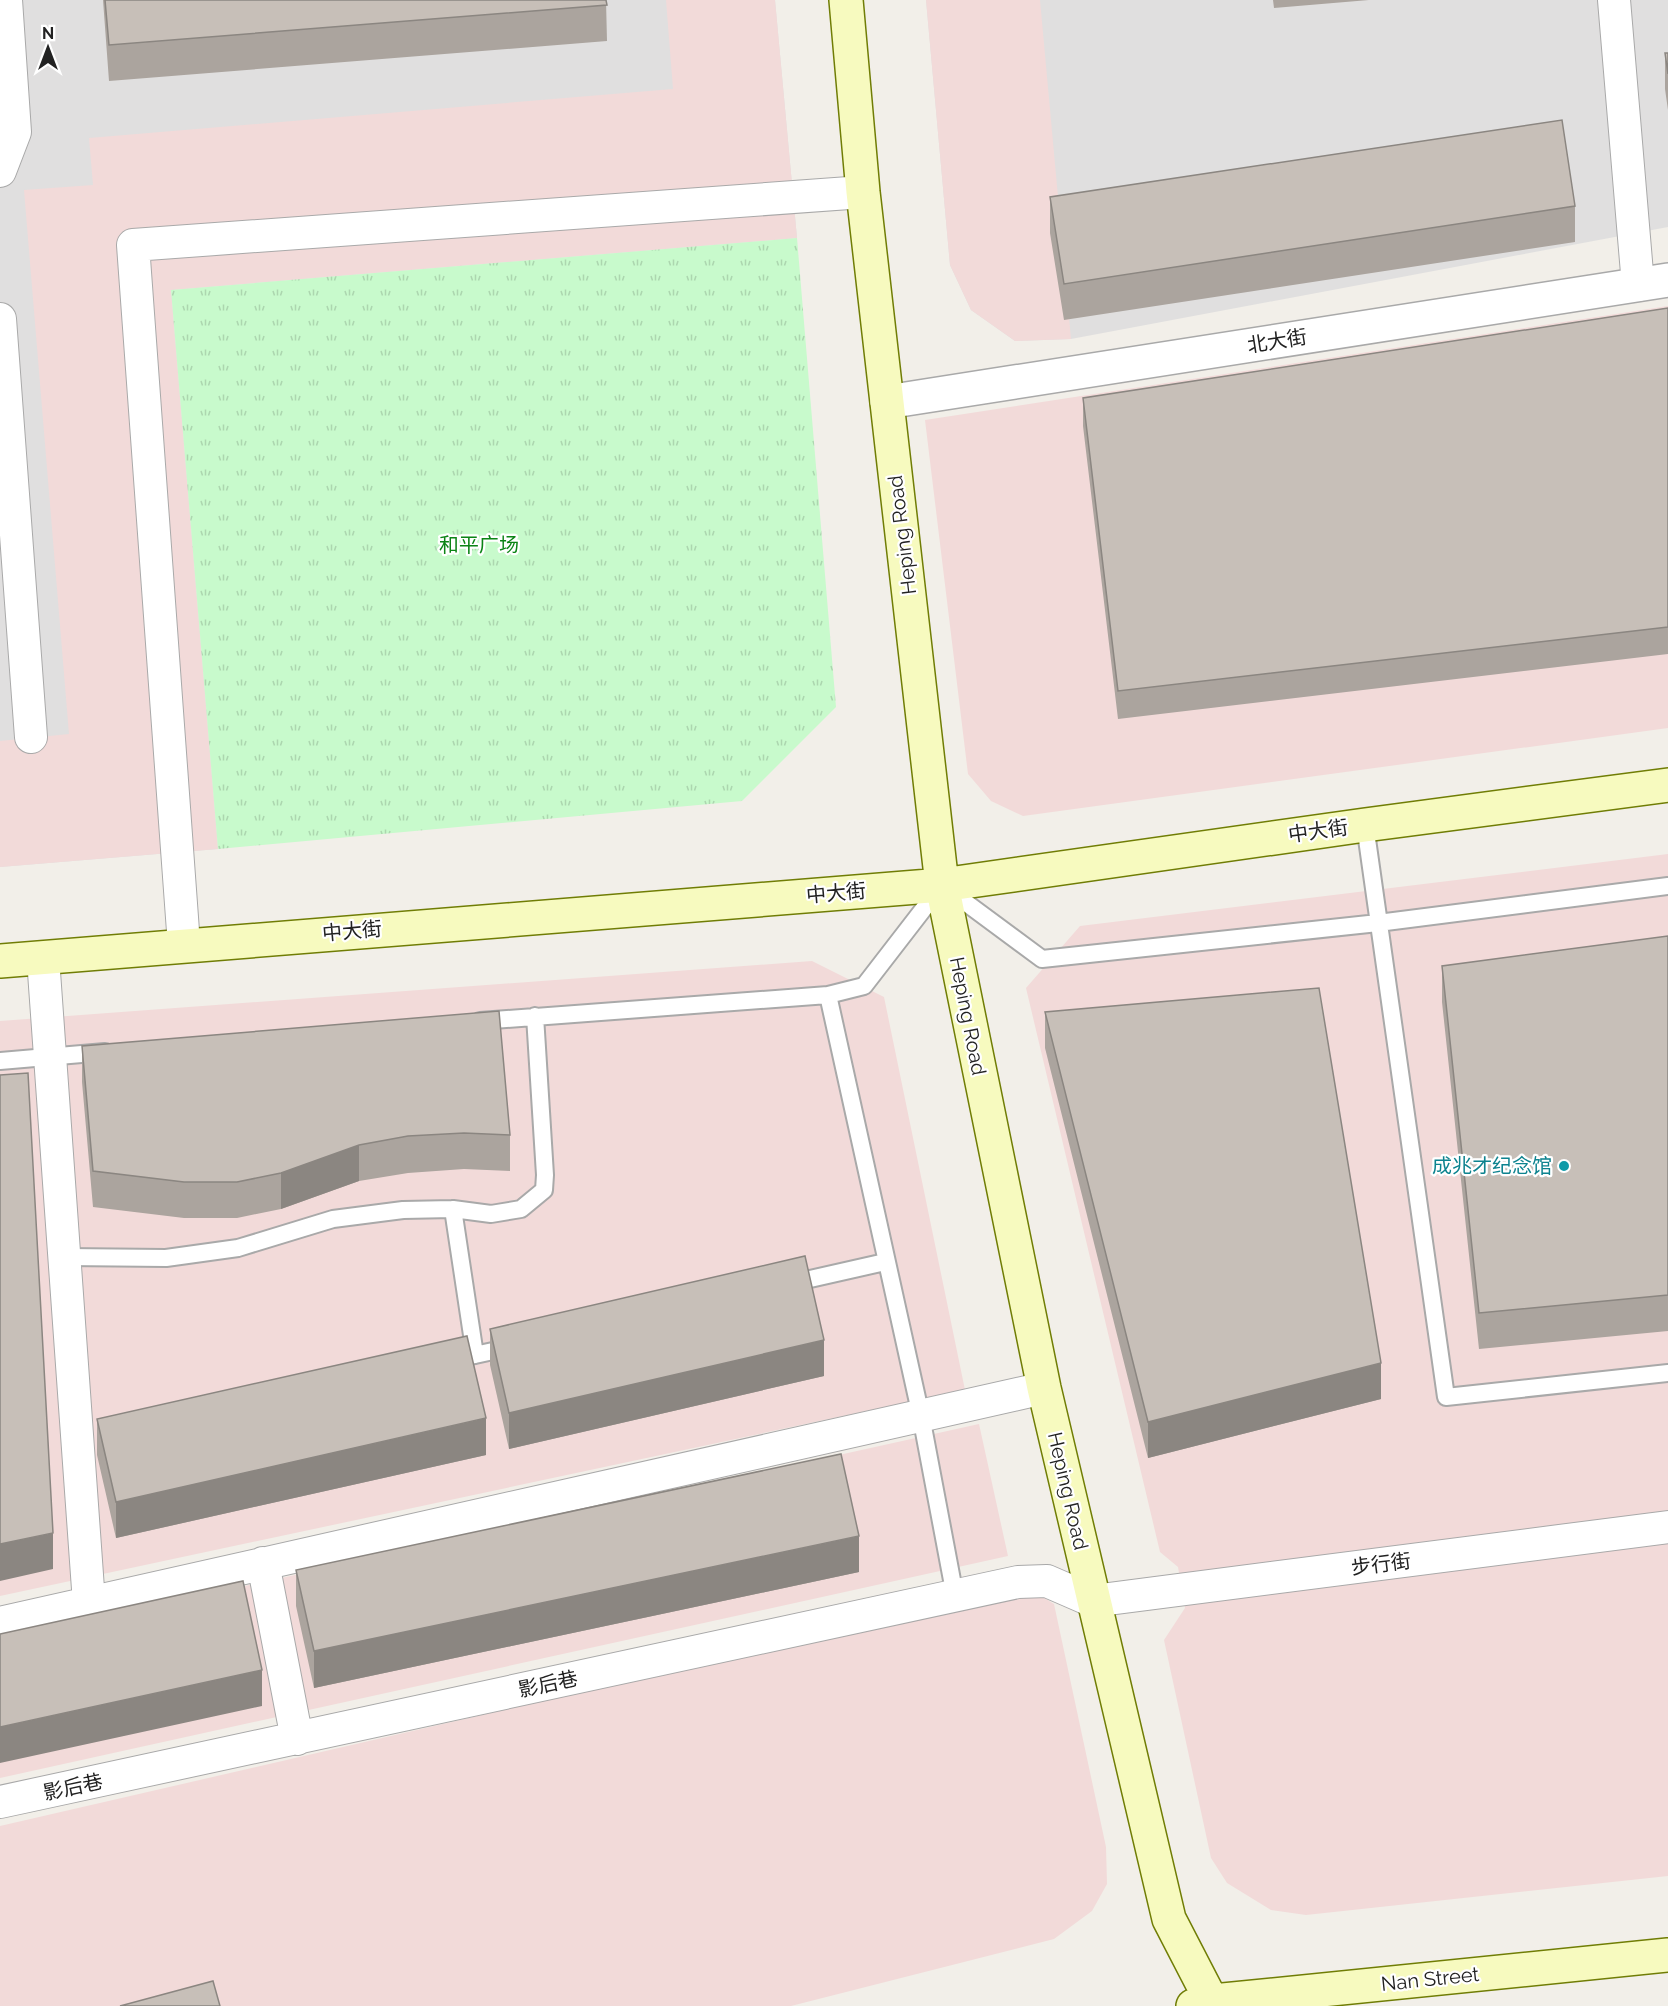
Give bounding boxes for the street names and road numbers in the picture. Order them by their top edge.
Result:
street label: 北大街 [1245,324,1309,358]
street label: Heping Road [883,474,921,596]
street label: 中大街 [1287,815,1349,847]
street label: 中大街 [805,878,867,908]
street label: 中大街 [321,916,383,946]
street label: Heping Road [945,955,991,1077]
street label: Heping Road [1043,1430,1093,1552]
street label: 步行街 [1350,1548,1412,1580]
street label: 影后巷 [516,1666,580,1702]
street label: 影后巷 [41,1769,105,1805]
street label: Nan Street [1380,1962,1481,1996]

